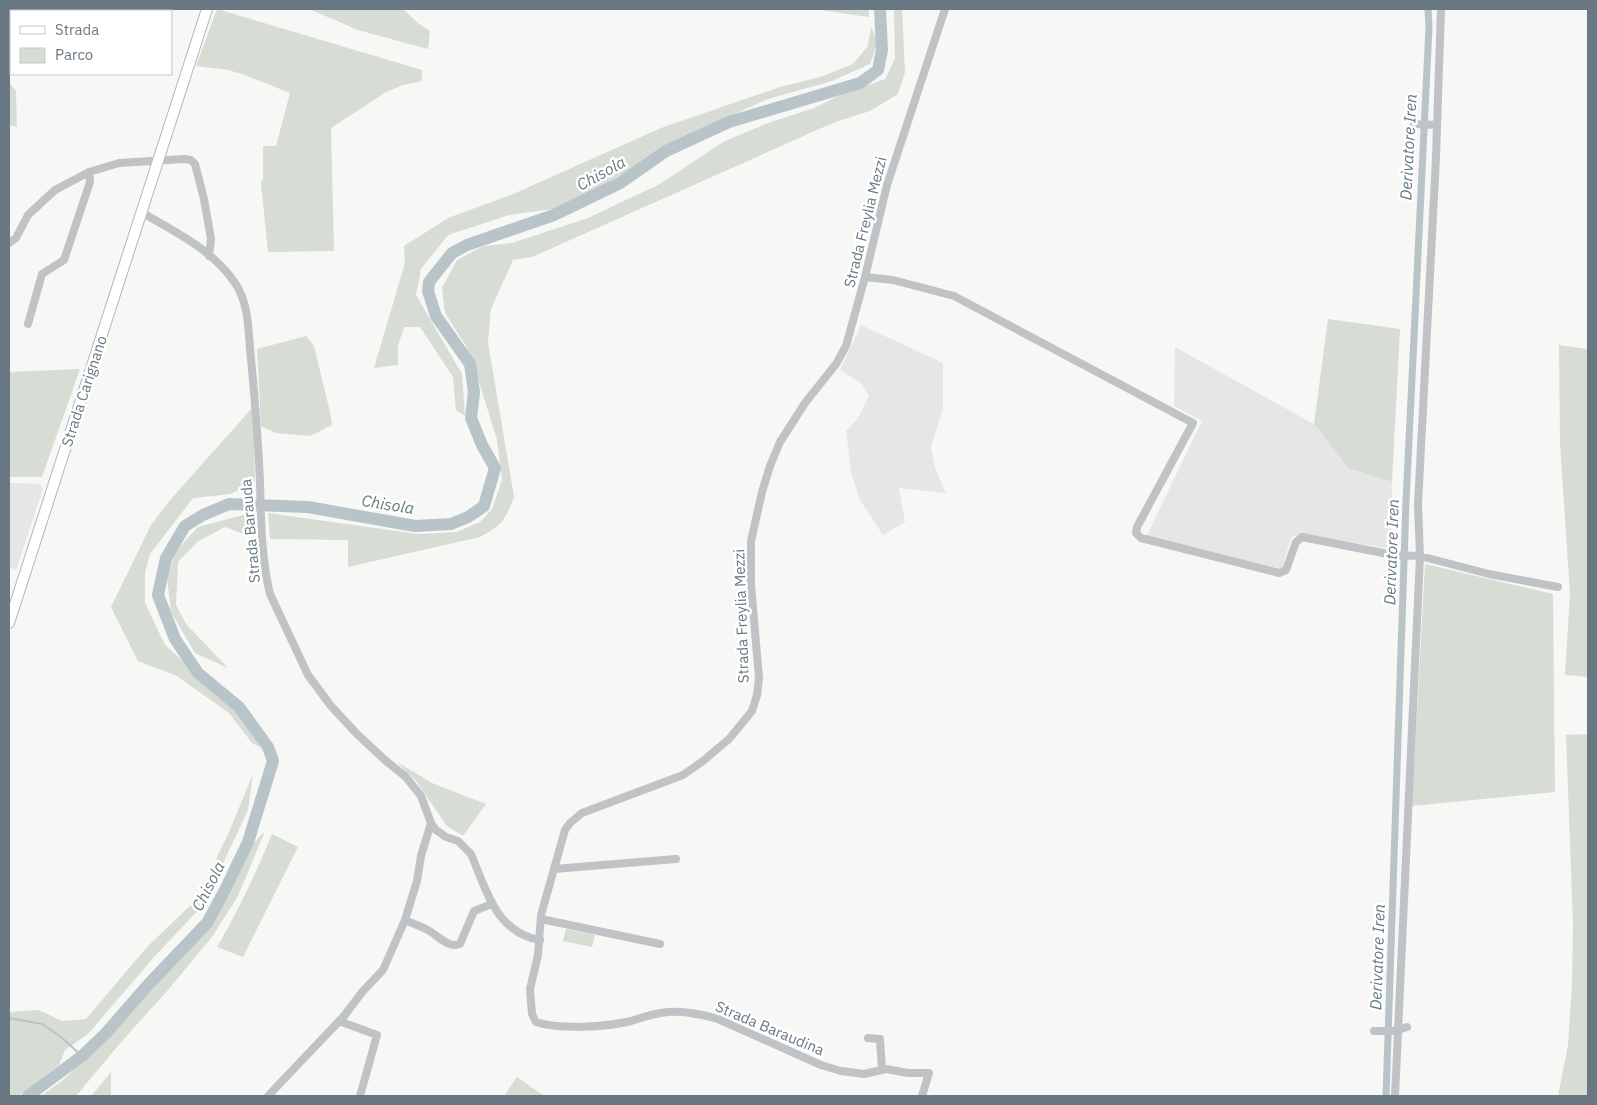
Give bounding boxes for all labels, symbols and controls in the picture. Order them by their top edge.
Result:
legend [10,10,172,75]
text: Strada [55,20,99,39]
text: Parco [55,45,93,64]
water label: Derivatore Iren [1395,93,1421,201]
water label: Chisola [573,151,629,195]
street label: Strada Freylia Mezzi [840,155,890,289]
street label: Strada Carignano [57,333,111,449]
street label: Strada Barauda [236,478,264,584]
water label: Chisola [360,490,416,518]
water label: Derivatore Iren [1379,499,1403,605]
street label: Strada Freylia Mezzi [729,549,753,683]
water label: Chisola [187,858,229,914]
water label: Derivatore Iren [1365,904,1389,1010]
street label: Strada Baraudina [713,997,827,1059]

